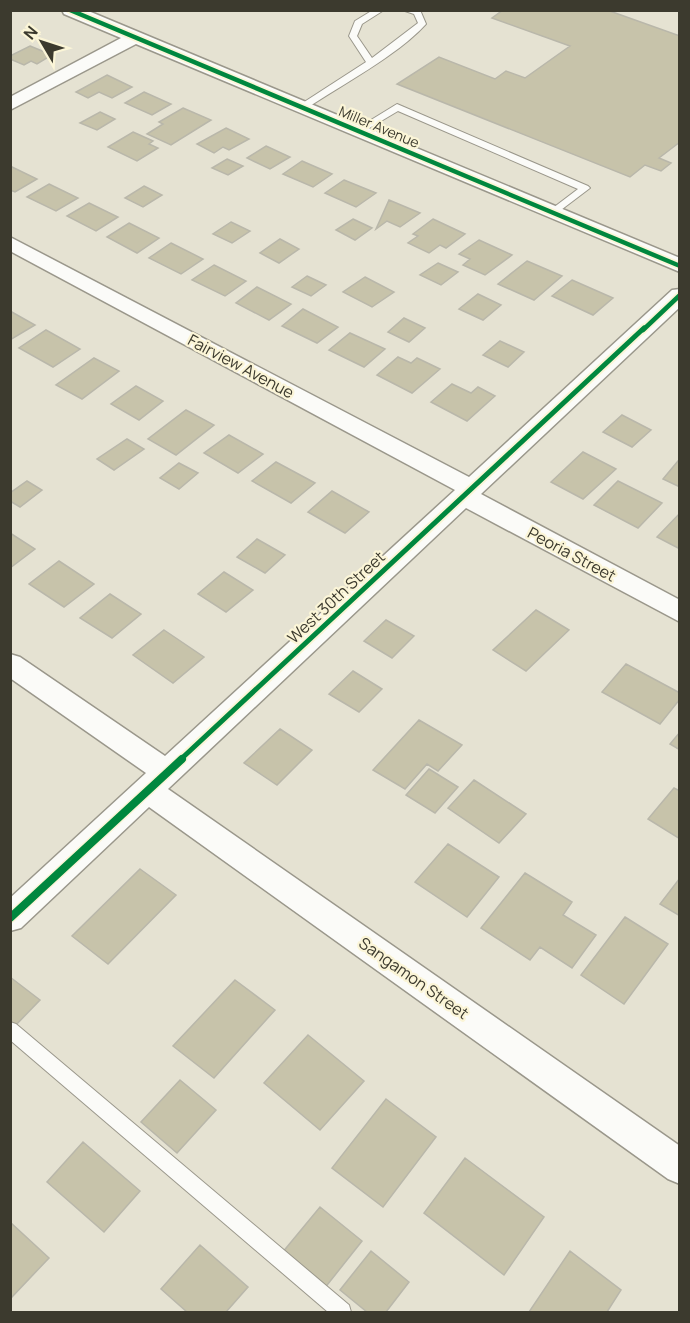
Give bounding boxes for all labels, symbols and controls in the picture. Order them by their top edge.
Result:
north arrow [12,12,72,72]
text: N [18,21,43,44]
street label: Miller Avenue [336,101,422,152]
street label: Fairview Avenue [184,329,298,403]
street label: Peoria Street [524,522,620,586]
street label: West 30th Street [282,546,390,648]
street label: Sangamon Street [355,932,473,1024]

